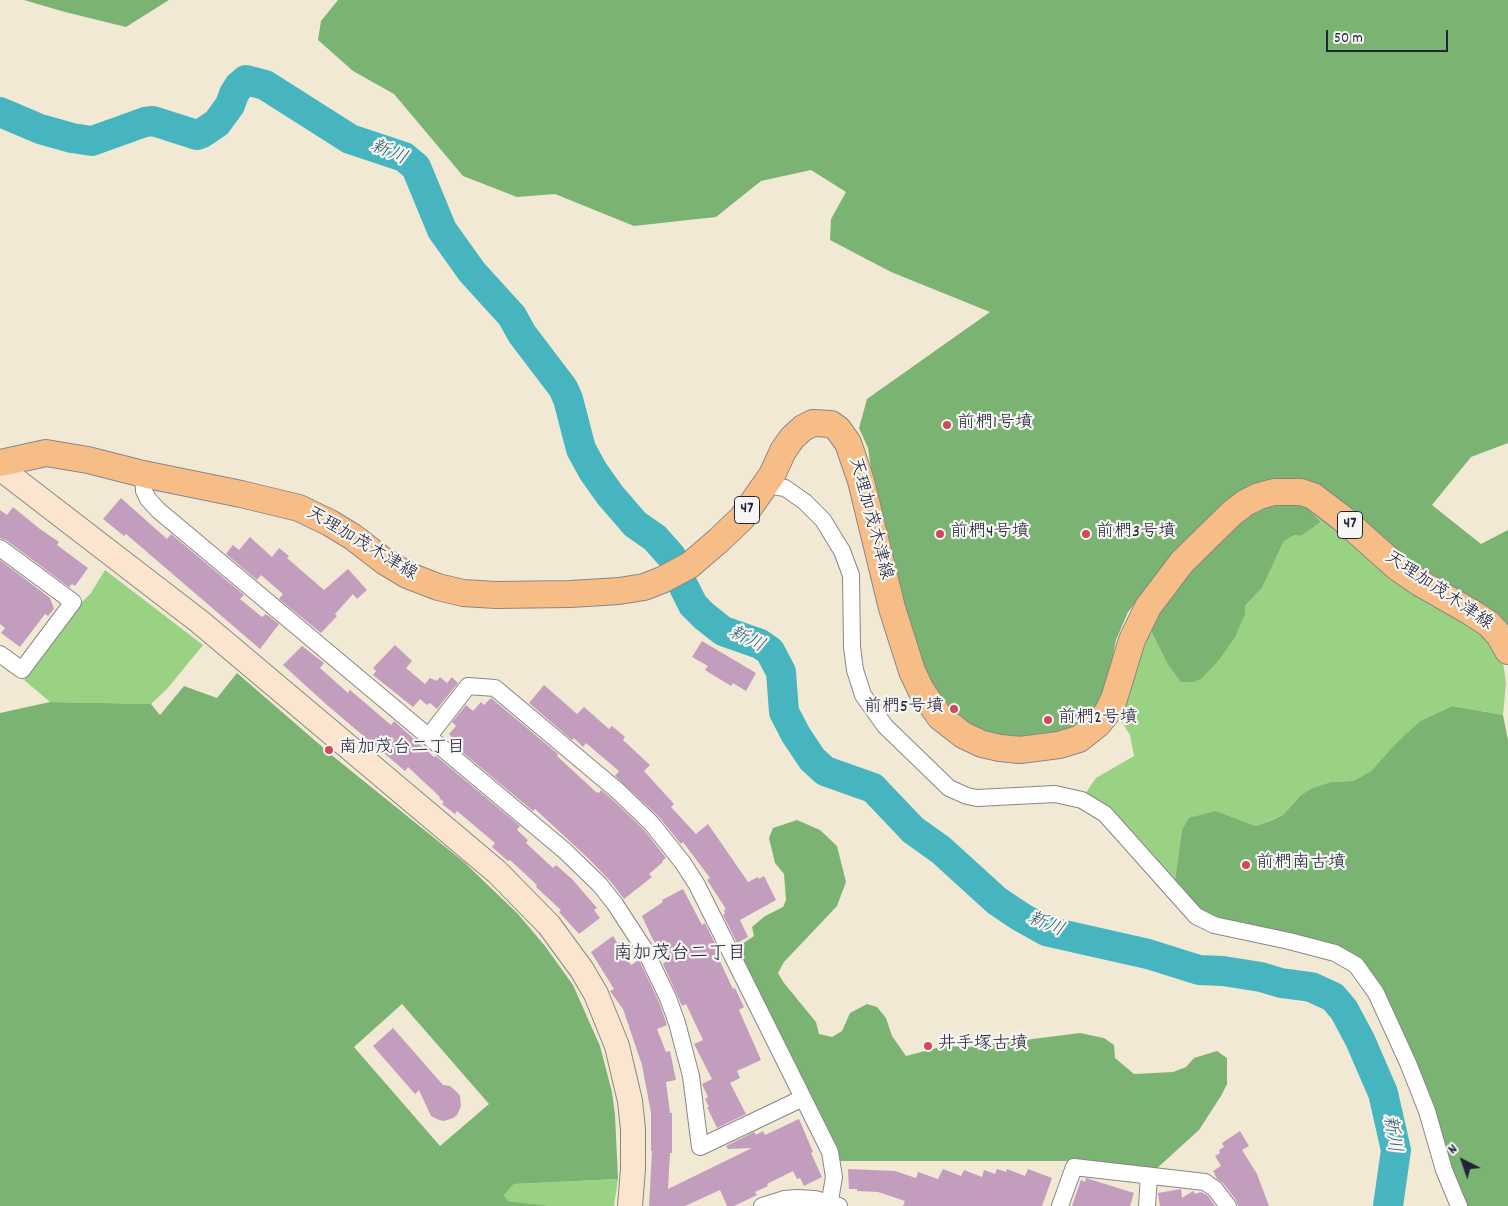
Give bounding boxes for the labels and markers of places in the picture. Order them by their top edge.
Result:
place label: 前椚1号墳 [957,414,1033,436]
marker: 前椚1号墳 [941,419,953,431]
place label: 前椚4号墳 [950,523,1029,545]
place label: 前椚3号墳 [1096,523,1176,545]
marker: 前椚4号墳 [934,528,946,540]
marker: 前椚3号墳 [1080,528,1092,540]
place label: 前椚5号墳 [864,698,944,720]
marker: 前椚5号墳 [948,703,960,715]
place label: 前椚2号墳 [1058,709,1138,731]
marker: 前椚2号墳 [1042,714,1054,726]
place label: 南加茂台二丁目 [339,739,465,761]
marker: 南加茂台二丁目 [323,744,335,756]
place label: 前椚南古墳 [1256,854,1346,876]
marker: 前椚南古墳 [1240,859,1252,871]
place label: 井手塚古墳 [938,1035,1028,1057]
marker: 井手塚古墳 [922,1040,934,1052]

